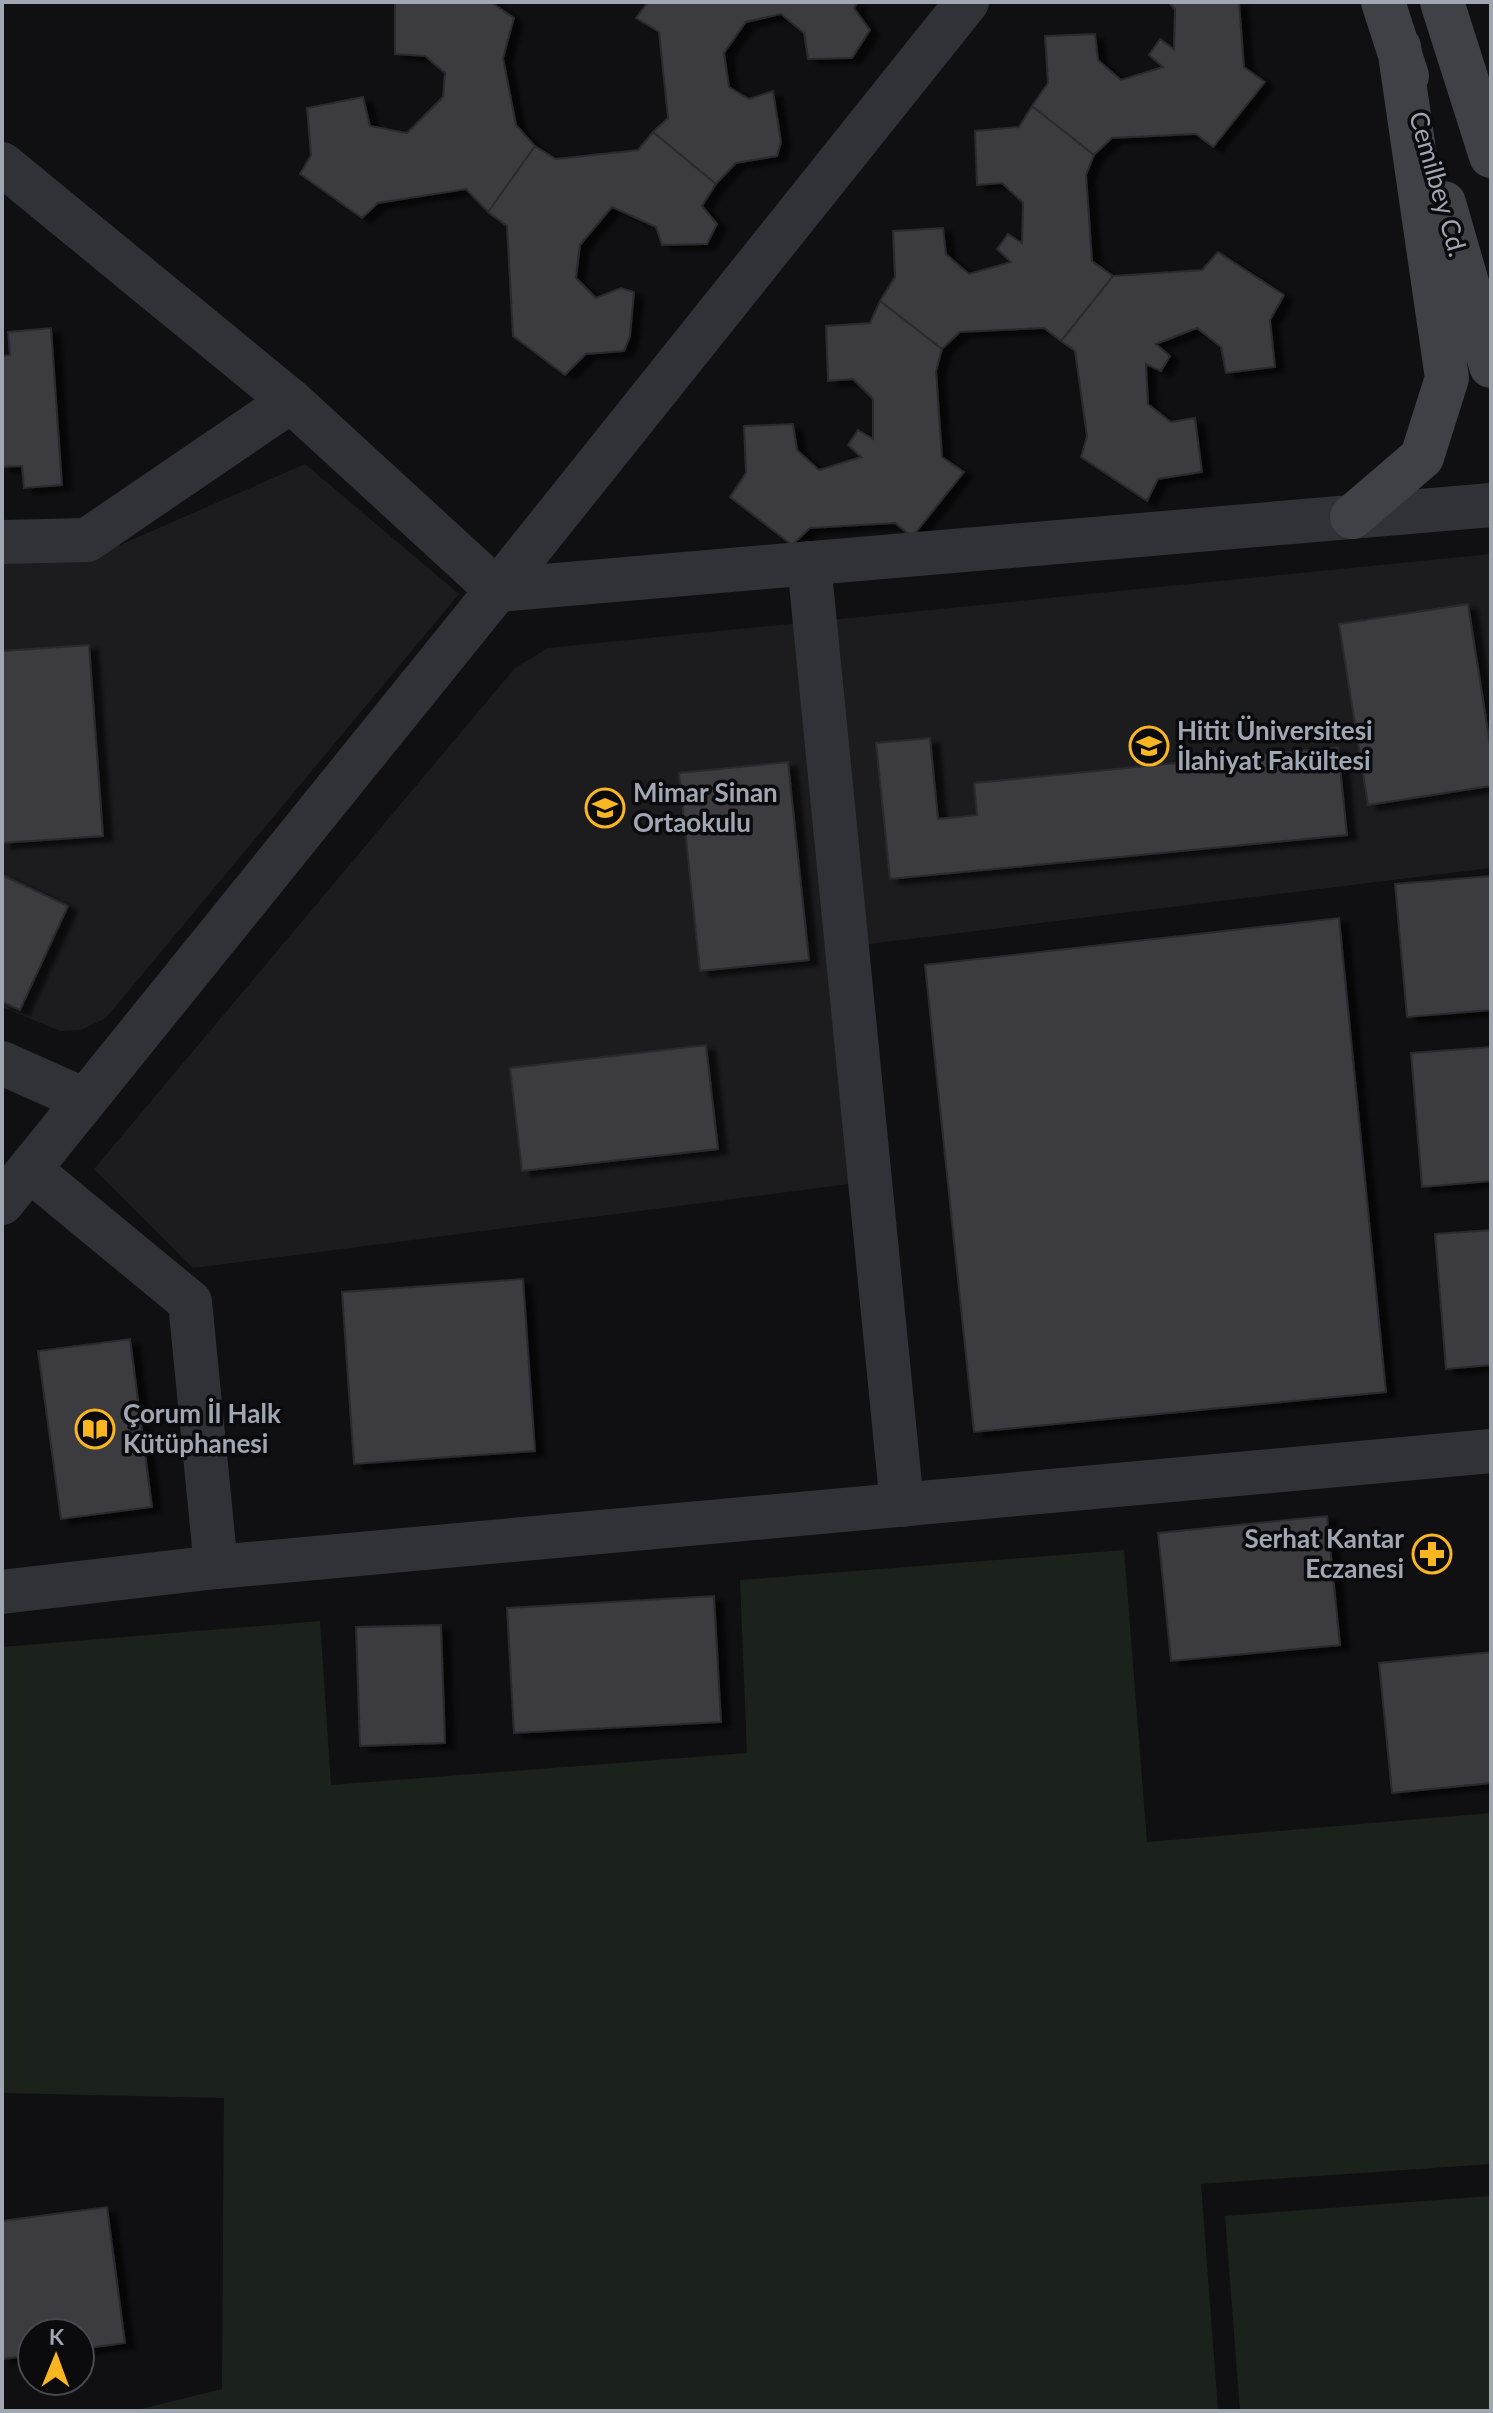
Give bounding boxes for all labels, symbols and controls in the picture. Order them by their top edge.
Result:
street label: Cemilbey Cd. [1403,107,1475,260]
place label: Hitit Üniversitesi İlahiyat Fakültesi [1177,714,1373,776]
school or university icon: Hitit Üniversitesi İlahiyat Fakültesi [1128,725,1170,767]
place label: Mimar Sinan Ortaokulu [633,776,778,838]
school or university icon: Mimar Sinan Ortaokulu [584,787,626,829]
place label: Çorum İl Halk Kütüphanesi [123,1397,281,1459]
library icon: Çorum İl Halk Kütüphanesi [74,1408,116,1450]
place label: Serhat Kantar Eczanesi [1245,1522,1404,1584]
pharmacy icon: Serhat Kantar Eczanesi [1411,1533,1453,1575]
north arrow [16,2317,96,2397]
text: K [49,2323,65,2350]

